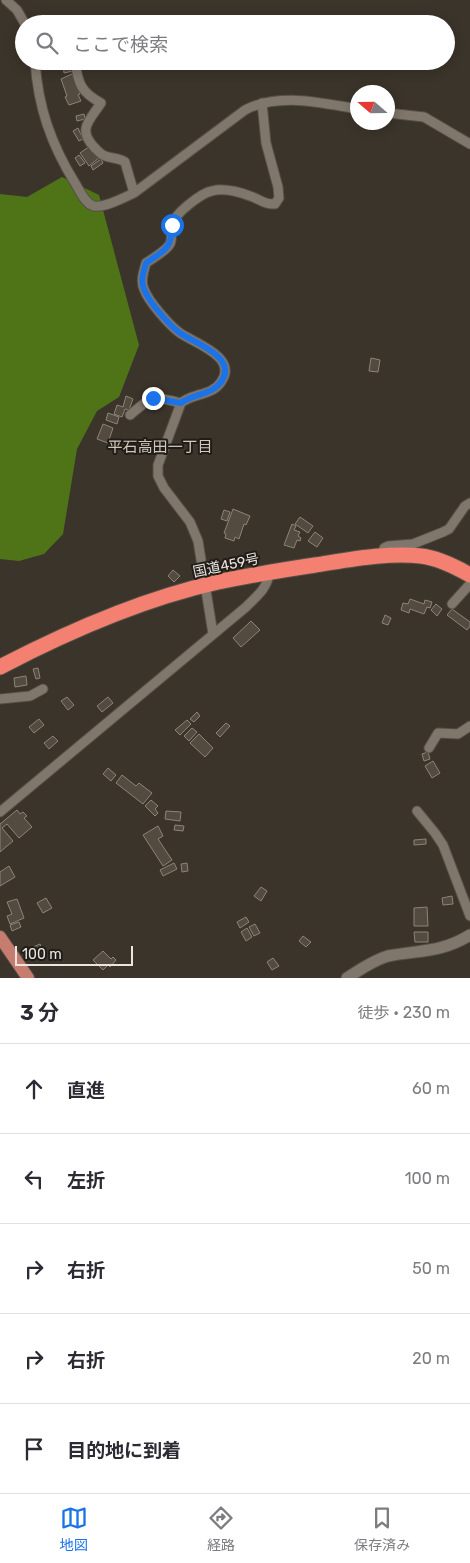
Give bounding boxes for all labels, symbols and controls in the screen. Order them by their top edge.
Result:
search box [15,15,455,70]
icon: search [33,29,61,57]
text: ここで検索 [73,33,168,56]
north arrow [350,85,395,130]
route start [161,214,184,237]
route end [142,387,165,410]
district label: 平石高田一丁目 [107,438,213,456]
street label: 国道459号 [191,550,261,581]
scale bar [15,943,132,966]
text: 100 m [22,946,62,963]
text: 3 分 [20,1000,59,1025]
text: 徒歩 · 230 m [358,1003,450,1022]
icon: ahead [20,1075,48,1103]
text: 直進 [67,1079,105,1102]
text: 60 m [412,1079,450,1098]
icon: left [20,1165,48,1193]
text: 左折 [67,1169,105,1192]
text: 100 m [405,1169,450,1188]
icon: right [20,1255,48,1283]
text: 右折 [67,1259,105,1282]
text: 50 m [412,1259,450,1278]
icon: right [20,1345,48,1373]
text: 右折 [67,1349,105,1372]
text: 20 m [412,1349,450,1368]
icon: arrive [20,1435,48,1463]
text: 目的地に到着 [67,1439,181,1462]
tab: 地図 [60,1504,88,1554]
tab: 経路 [207,1504,235,1554]
tab: 保存済み [354,1504,410,1554]

